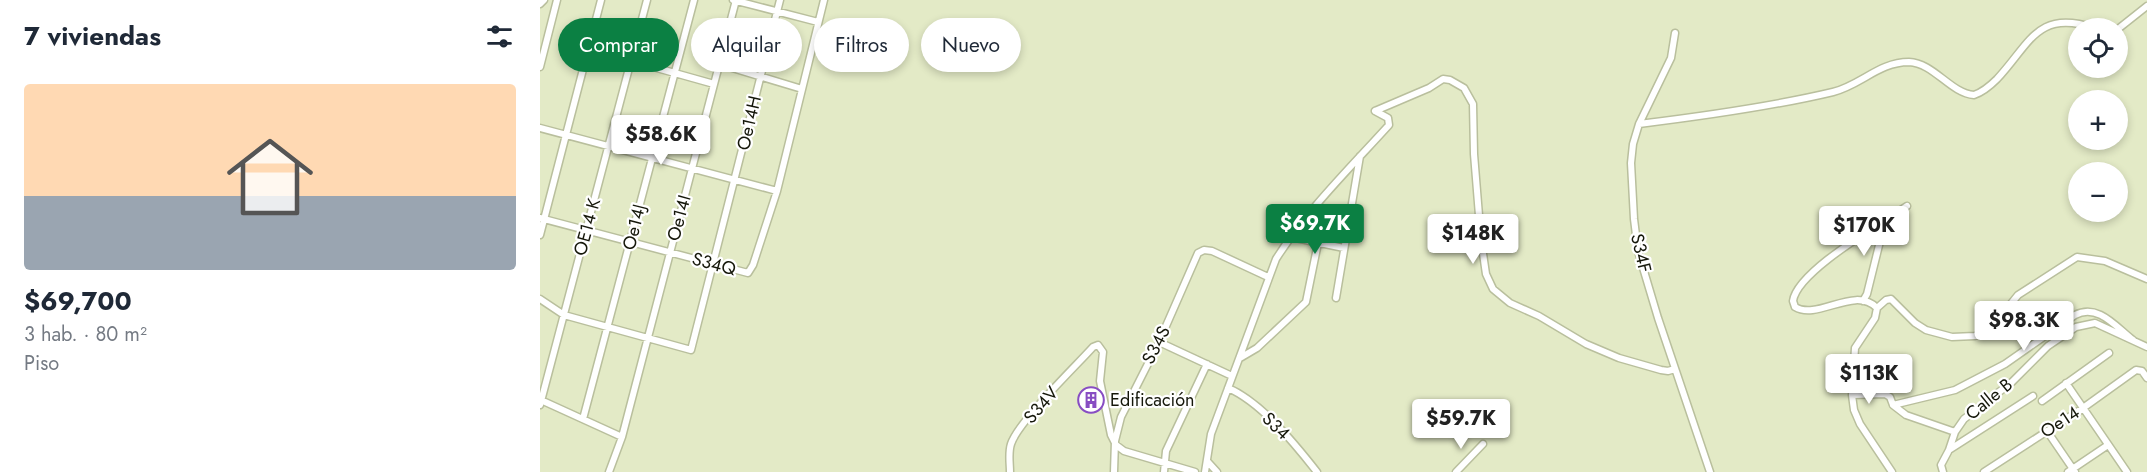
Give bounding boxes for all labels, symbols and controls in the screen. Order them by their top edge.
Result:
text: 7 viviendas [24,17,161,55]
chip: Comprar [558,18,679,72]
chip: Alquilar [691,18,802,72]
chip: Filtros [814,18,909,72]
chip: Nuevo [921,18,1021,72]
map controls [2068,18,2128,222]
button: locate [2068,18,2128,78]
icon: filters [483,20,516,53]
button: + [2068,90,2128,150]
street label: Oe14H [730,93,768,153]
pin: $58.6K [612,115,710,166]
text: $58.6K [625,120,697,149]
icon: home [216,123,324,231]
button: − [2068,162,2128,222]
street label: Oe14I [660,192,698,244]
street label: OE14 K [567,195,607,259]
street label: Oe14J [616,201,652,253]
pin: $69.7K [1266,204,1364,255]
pin: $170K [1822,206,1906,257]
text: $69.7K [1280,209,1350,238]
text: $170K [1833,211,1895,240]
pin: $148K [1431,214,1515,265]
text: $148K [1441,219,1505,248]
street label: S34F [1624,231,1658,275]
street label: S34Q [689,246,740,283]
text: $69,700 [24,282,132,320]
pin: $98.3K [1975,301,2073,352]
text: $98.3K [1989,306,2059,335]
text: 3 hab. · 80 m² [24,320,147,349]
street label: S34S [1135,321,1177,369]
text: Piso [24,349,59,378]
pin: $113K [1827,354,1911,405]
text: $113K [1839,359,1899,388]
street label: Calle B [1960,372,2018,426]
street label: S34V [1017,381,1065,429]
building icon: Edificación [1076,385,1106,415]
place label: Edificación [1110,387,1195,413]
pin: $59.7K [1412,399,1510,450]
street label: Oe14 [2035,400,2085,444]
text: $59.7K [1426,404,1496,433]
street label: S34 [1256,406,1296,446]

